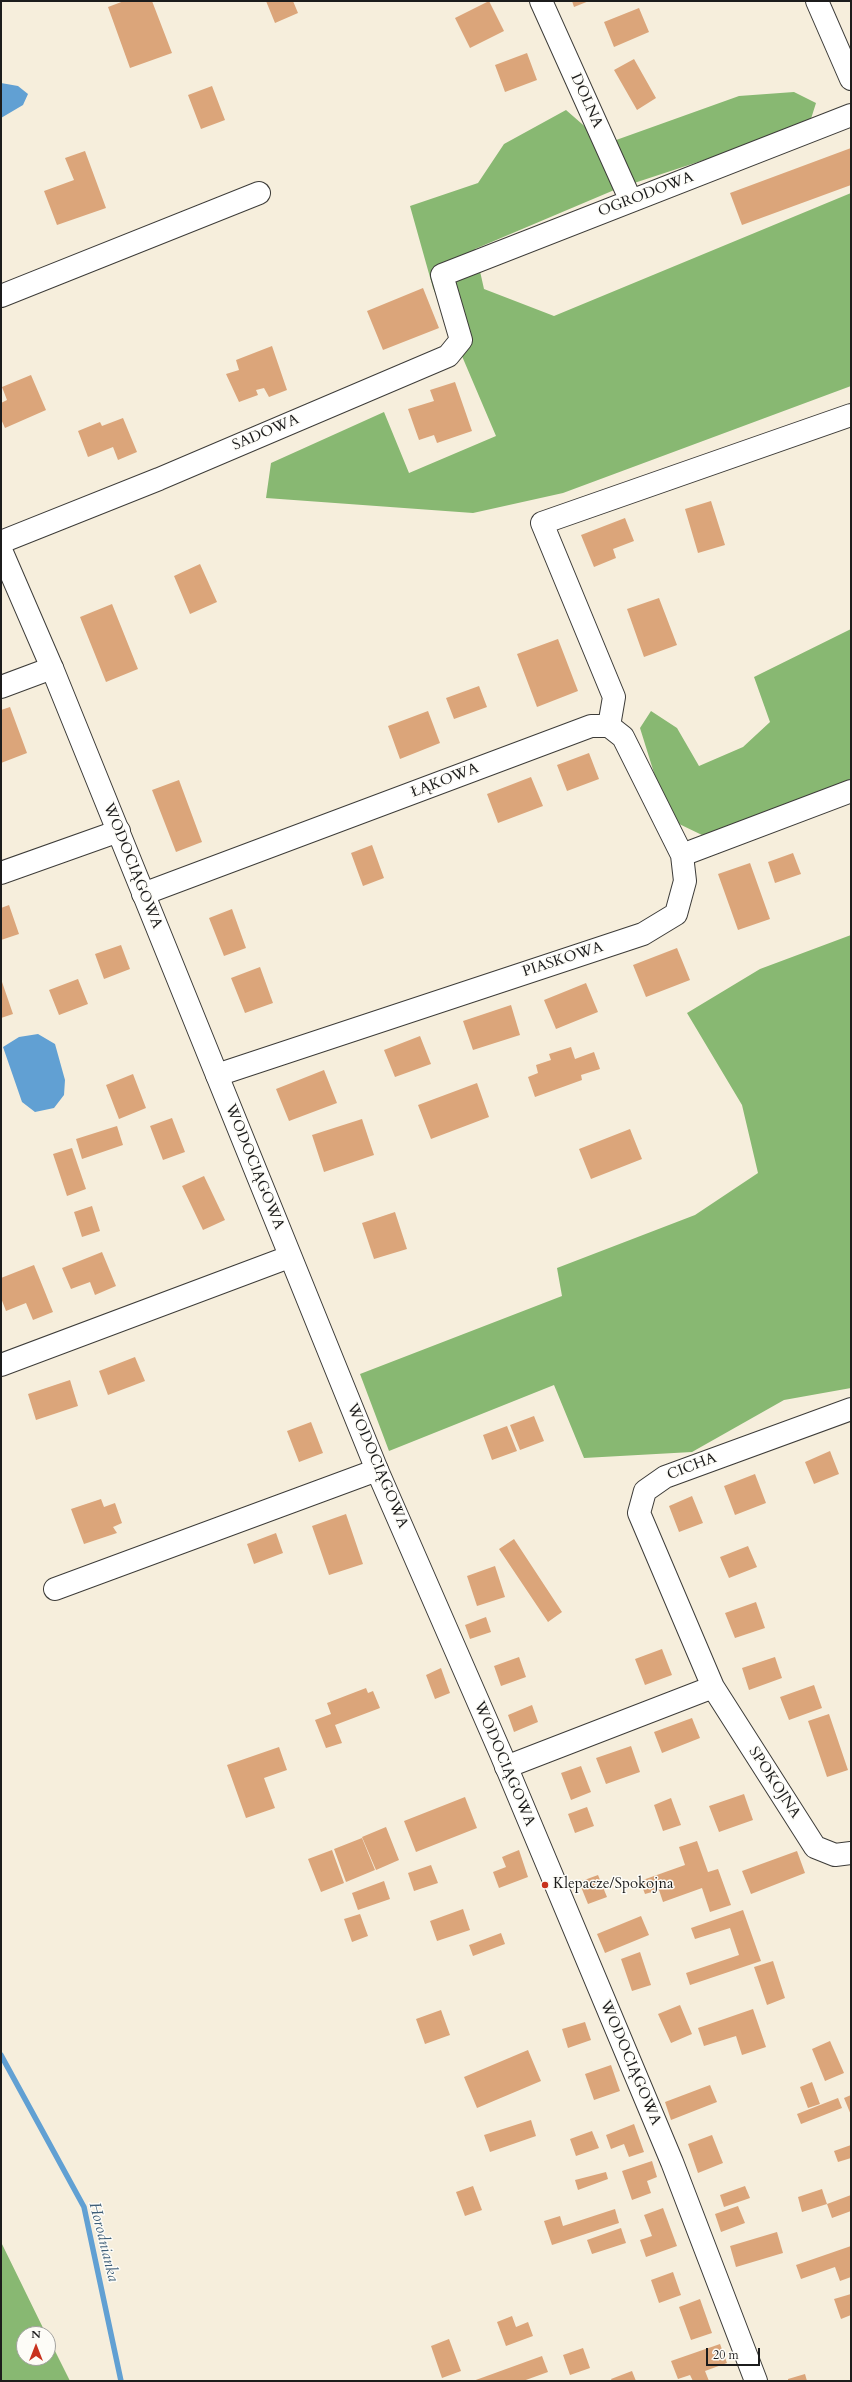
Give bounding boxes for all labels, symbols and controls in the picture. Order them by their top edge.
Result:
street label: DOLNA [566,71,606,131]
street label: OGRODOWA [596,169,696,221]
street label: SADOWA [230,411,302,455]
street label: ŁĄKOWA [409,760,481,802]
street label: WODOCIĄGOWA [99,800,165,932]
street label: PIASKOWA [520,939,606,981]
street label: WODOCIĄGOWA [221,1101,287,1233]
street label: WODOCIĄGOWA [343,1401,411,1531]
street label: CICHA [665,1449,719,1485]
street label: WODOCIĄGOWA [470,1699,538,1829]
street label: SPOKOJNA [744,1744,804,1822]
place label: Klepacze/Spokojna [553,1876,673,1894]
marker: Klepacze/Spokojna [540,1880,550,1890]
street label: WODOCIĄGOWA [596,1998,664,2128]
water label: Horodnianka [84,2200,122,2284]
north arrow [16,2326,56,2366]
text: N [31,2327,41,2342]
scale bar [708,2340,762,2366]
text: 20 m [713,2347,739,2363]

